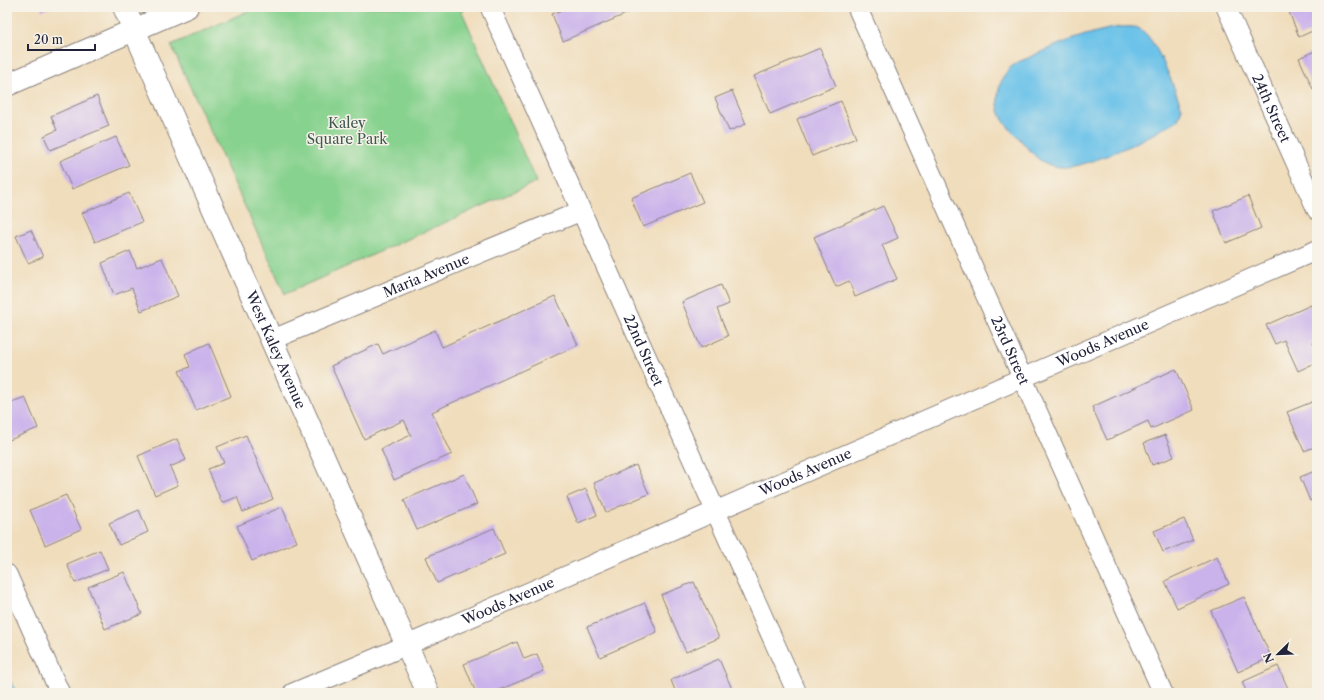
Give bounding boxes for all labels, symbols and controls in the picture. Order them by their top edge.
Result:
scale bar [28,26,95,52]
text: 20 m [34,32,63,47]
street label: 24th Street [1248,71,1295,145]
park label: Kaley Square Park [307,114,388,148]
street label: Maria Avenue [380,249,472,301]
street label: West Kaley Avenue [242,287,310,412]
street label: 22nd Street [620,311,668,389]
street label: 23rd Street [987,313,1033,388]
street label: Woods Avenue [1053,315,1152,371]
street label: Woods Avenue [756,444,855,500]
street label: Woods Avenue [458,573,557,629]
north arrow [1258,634,1298,674]
text: N [1260,650,1277,665]

